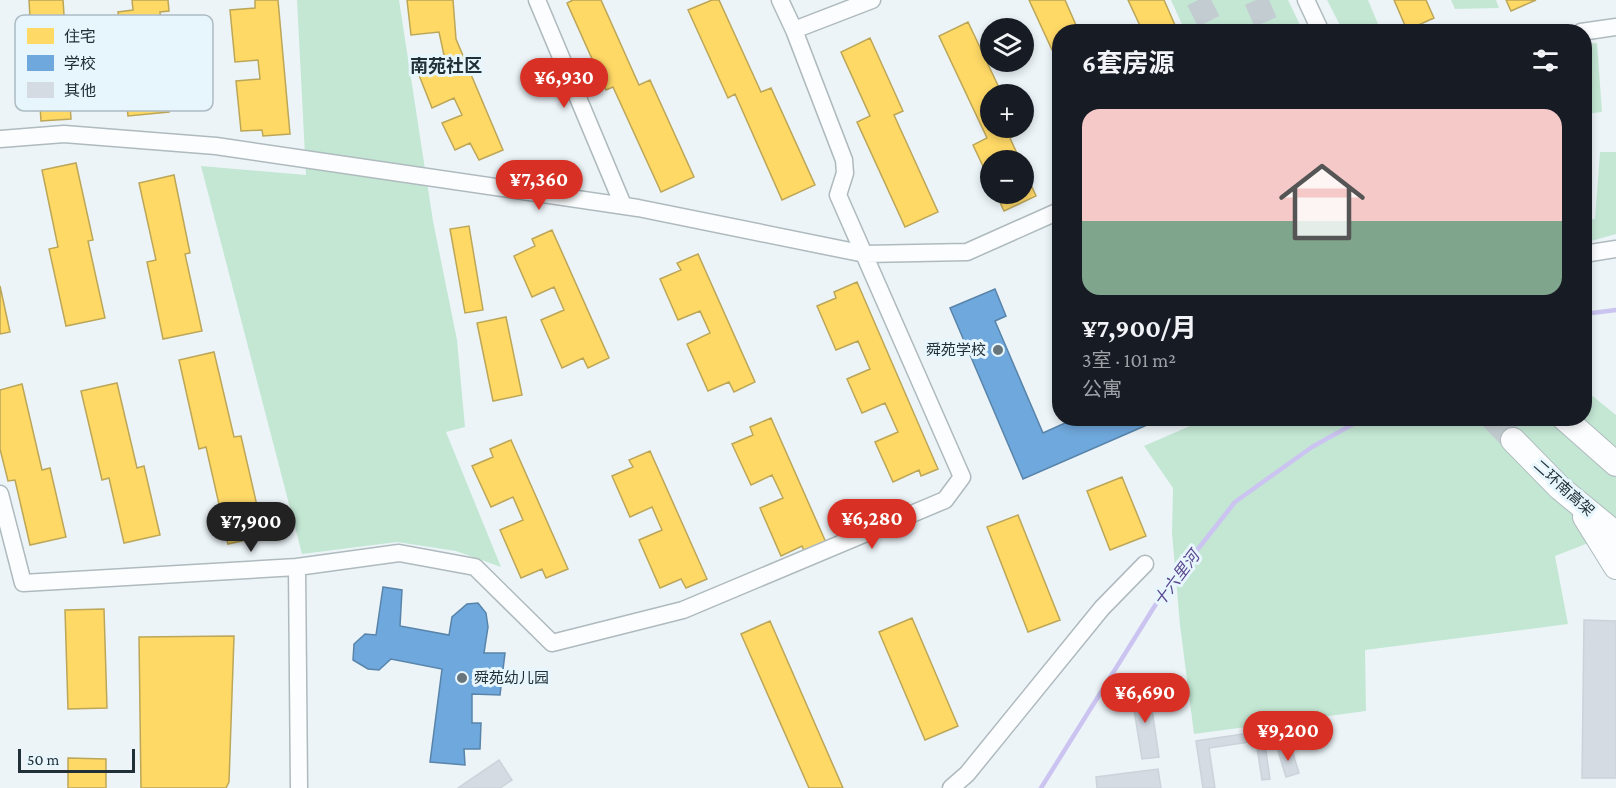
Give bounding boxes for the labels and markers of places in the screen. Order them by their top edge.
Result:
pin: ¥6,930 [515,58,613,109]
pin: ¥7,360 [490,160,588,211]
place label: 舜苑学校 [926,341,986,358]
marker: 舜苑学校 [991,343,1005,357]
pin: ¥6,280 [823,499,921,550]
pin: ¥7,900 [202,502,300,553]
place label: 舜苑幼儿园 [474,670,549,686]
marker: 舜苑幼儿园 [455,671,469,685]
pin: ¥6,690 [1096,673,1194,724]
pin: ¥9,200 [1239,711,1337,762]

